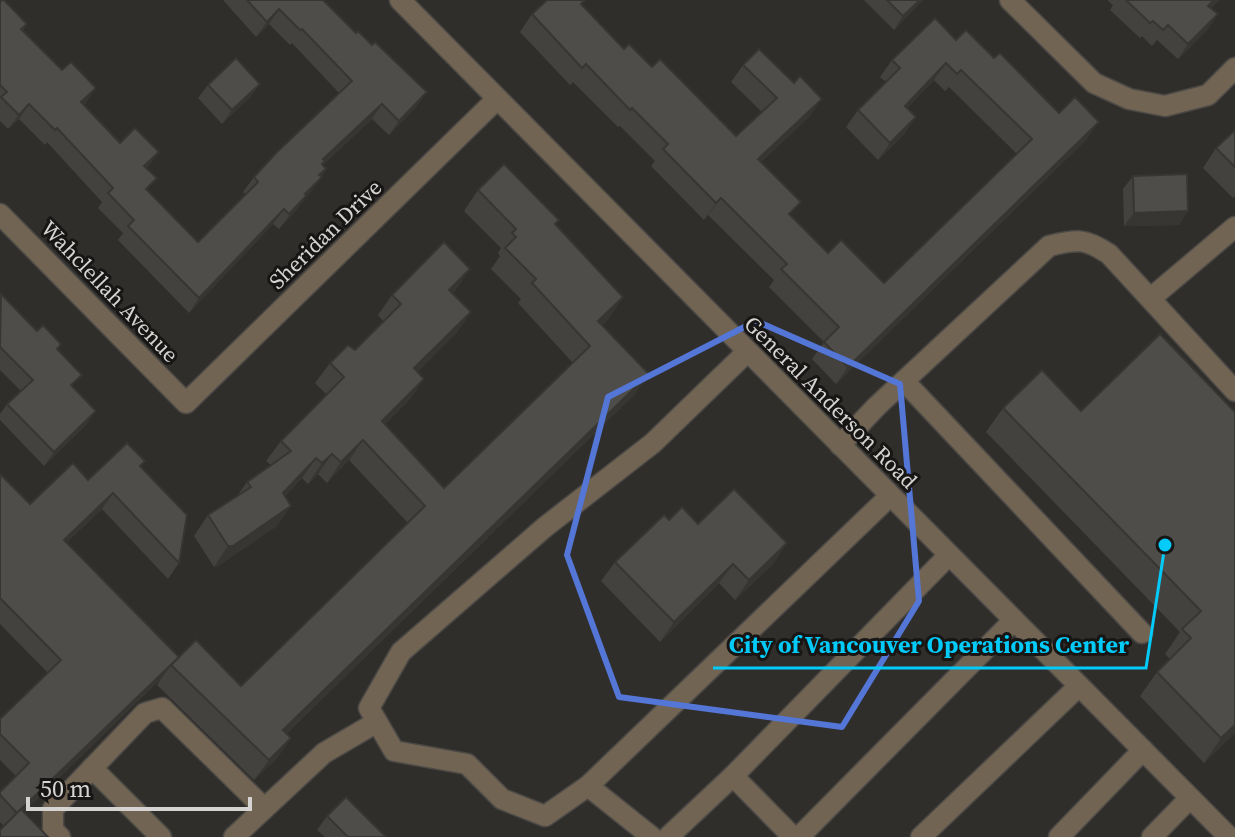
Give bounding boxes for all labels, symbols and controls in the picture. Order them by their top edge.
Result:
street label: Sheridan Drive [262,172,388,296]
street label: Wahclellah Avenue [34,213,186,369]
street label: General Anderson Road [738,309,924,495]
callout: City of Vancouver Operations Center [713,620,1146,668]
text: City of Vancouver Operations Center [729,628,1130,661]
scale bar [28,761,250,811]
text: 50 m [40,772,91,805]

